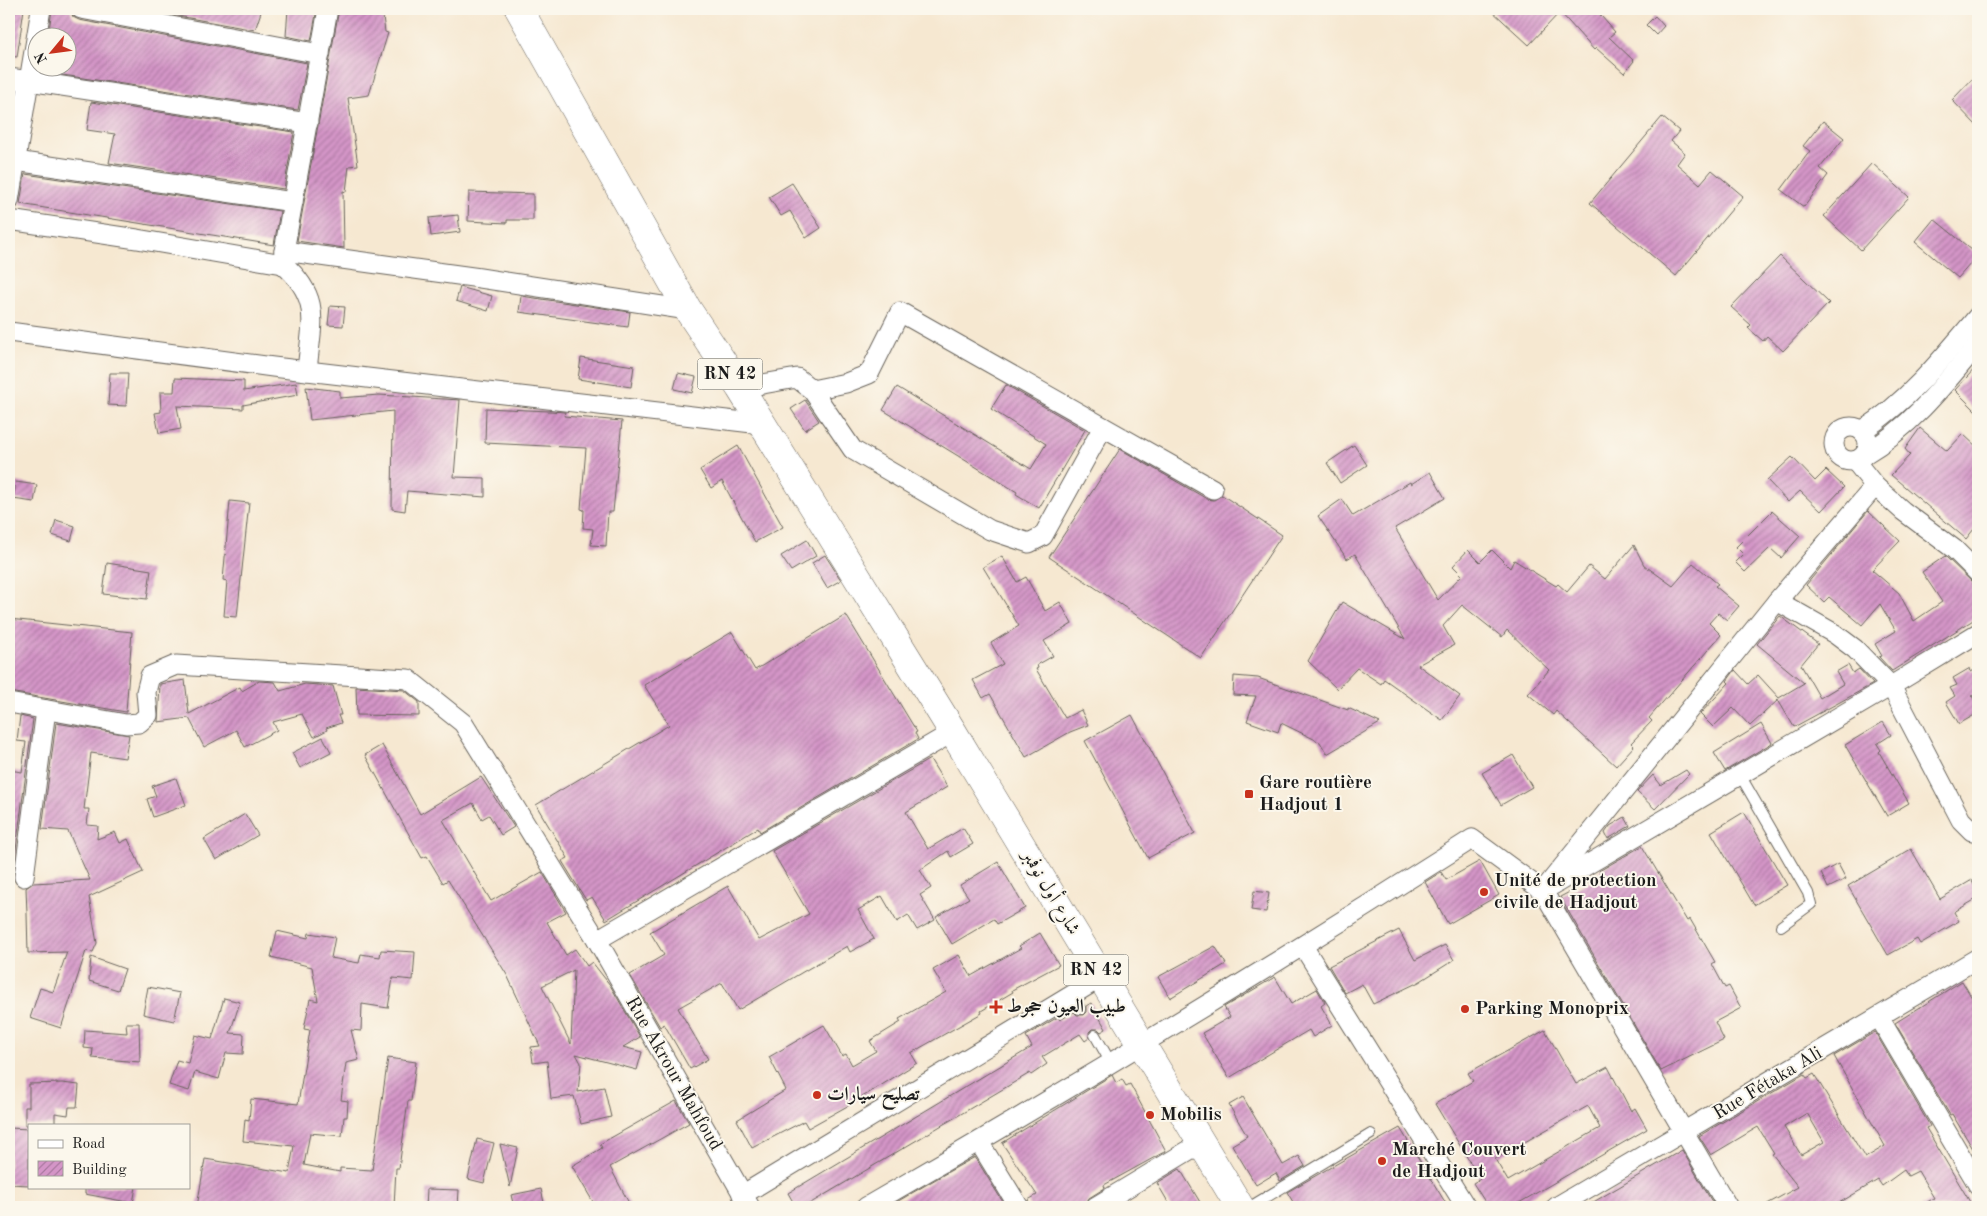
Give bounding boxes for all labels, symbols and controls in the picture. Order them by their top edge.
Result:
north arrow [28,28,78,78]
text: N [33,49,50,66]
road number: RN 42 [698,358,762,389]
place label: Gare routière Hadjout 1 [1259,774,1372,815]
marker: Gare routière Hadjout 1 [1243,788,1255,800]
street label: شارع أول نوفمبر [1013,843,1087,941]
place label: Unité de protection civile de Hadjout [1494,872,1657,913]
marker: Unité de protection civile de Hadjout [1478,886,1490,898]
road number: RN 42 [1064,954,1128,986]
street label: Rue Akrour Mahfoud [621,994,725,1154]
place label: طبيب العيون حجوط [1007,997,1126,1018]
marker: طبيب العيون حجوط [989,1000,1003,1014]
place label: Parking Monoprix [1475,1000,1629,1019]
marker: Parking Monoprix [1459,1003,1471,1015]
street label: Rue Fétaka Ali [1710,1044,1826,1124]
place label: تصليح سيارات [827,1085,920,1111]
marker: تصليح سيارات [811,1089,823,1101]
place label: Mobilis [1160,1106,1222,1125]
marker: Mobilis [1144,1109,1156,1121]
legend [28,1124,190,1188]
text: Road [72,1137,106,1152]
place label: Marché Couvert de Hadjout [1392,1141,1526,1182]
marker: Marché Couvert de Hadjout [1376,1155,1388,1167]
text: Building [72,1163,127,1178]

